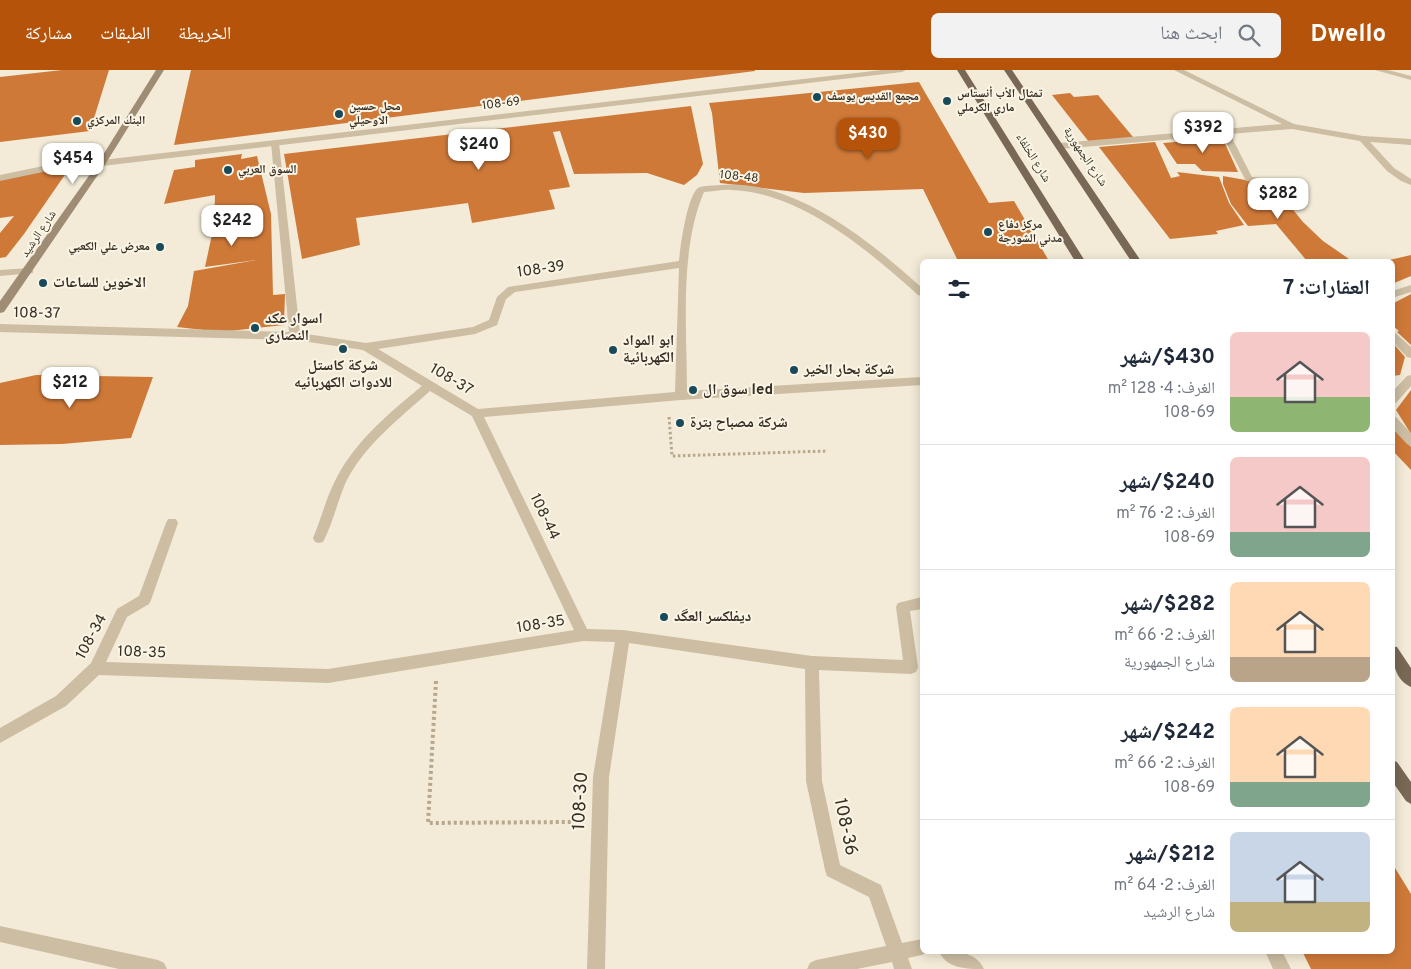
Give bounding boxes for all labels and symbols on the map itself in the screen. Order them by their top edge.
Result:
place label: تمثال الأب أنستاس ماري الكرملي [957,86,1043,117]
place label: مجمع القديس يوسف [827,89,919,105]
marker: مجمع القديس يوسف [811,91,823,103]
street label: 108-69 [481,94,521,114]
marker: تمثال الأب أنستاس ماري الكرملي [941,95,953,107]
place label: محل حسين الاوحيلي [349,99,401,130]
marker: محل حسين الاوحيلي [333,108,345,120]
pin: $392 [1173,112,1233,154]
place label: البنك المركزي [87,113,145,130]
marker: البنك المركزي [71,115,83,127]
pin: $430 [838,118,898,160]
street label: شارع الجمهورية [1059,124,1111,190]
pin: $240 [449,128,509,171]
street label: شارع الخلفاء [1012,130,1054,186]
pin: $454 [43,142,103,185]
place label: السوق العربي [238,162,297,179]
marker: السوق العربي [222,164,234,176]
street label: 108-48 [719,167,759,187]
pin: $282 [1248,178,1308,220]
pin: $242 [202,204,262,247]
street label: شارع الرشيد [17,207,61,261]
place label: مركز دفاع مدني الشورجة [998,217,1063,248]
marker: مركز دفاع مدني الشورجة [982,226,994,238]
place label: معرض علي الكعبي [68,239,150,256]
marker: معرض علي الكعبي [154,241,166,253]
street label: 108-39 [516,257,566,283]
place label: الاخوين للساعات [53,274,146,293]
marker: الاخوين للساعات [37,277,49,289]
street label: 108-37 [13,304,61,324]
place label: اسوار عكد النصارى [265,310,323,346]
marker: اسوار عكد النصارى [249,322,261,334]
place label: ابو المواد الكهربائية [623,332,674,368]
marker: شركة كاستل للادوات الكهربائيه [337,343,349,355]
marker: ابو المواد الكهربائية [607,344,619,356]
place label: شركة كاستل للادوات الكهربائيه [294,357,392,393]
street label: 108-37 [426,360,476,400]
place label: شركة بحار الخير [803,361,894,380]
marker: شركة بحار الخير [788,364,800,376]
pin: $212 [40,366,100,409]
place label: سوق ال led [703,381,773,400]
marker: سوق ال led [687,384,699,396]
place label: شركة مصباح بترة [690,414,788,433]
marker: شركة مصباح بترة [674,417,686,429]
street label: 108-44 [525,491,563,543]
place label: ديفلكسر العگد [674,608,751,627]
street label: 108-34 [72,611,112,663]
marker: ديفلكسر العگد [658,611,670,623]
street label: 108-35 [515,612,567,638]
street label: 108-35 [117,643,167,663]
street label: 108-30 [568,771,594,831]
street label: 108-36 [828,796,862,858]

